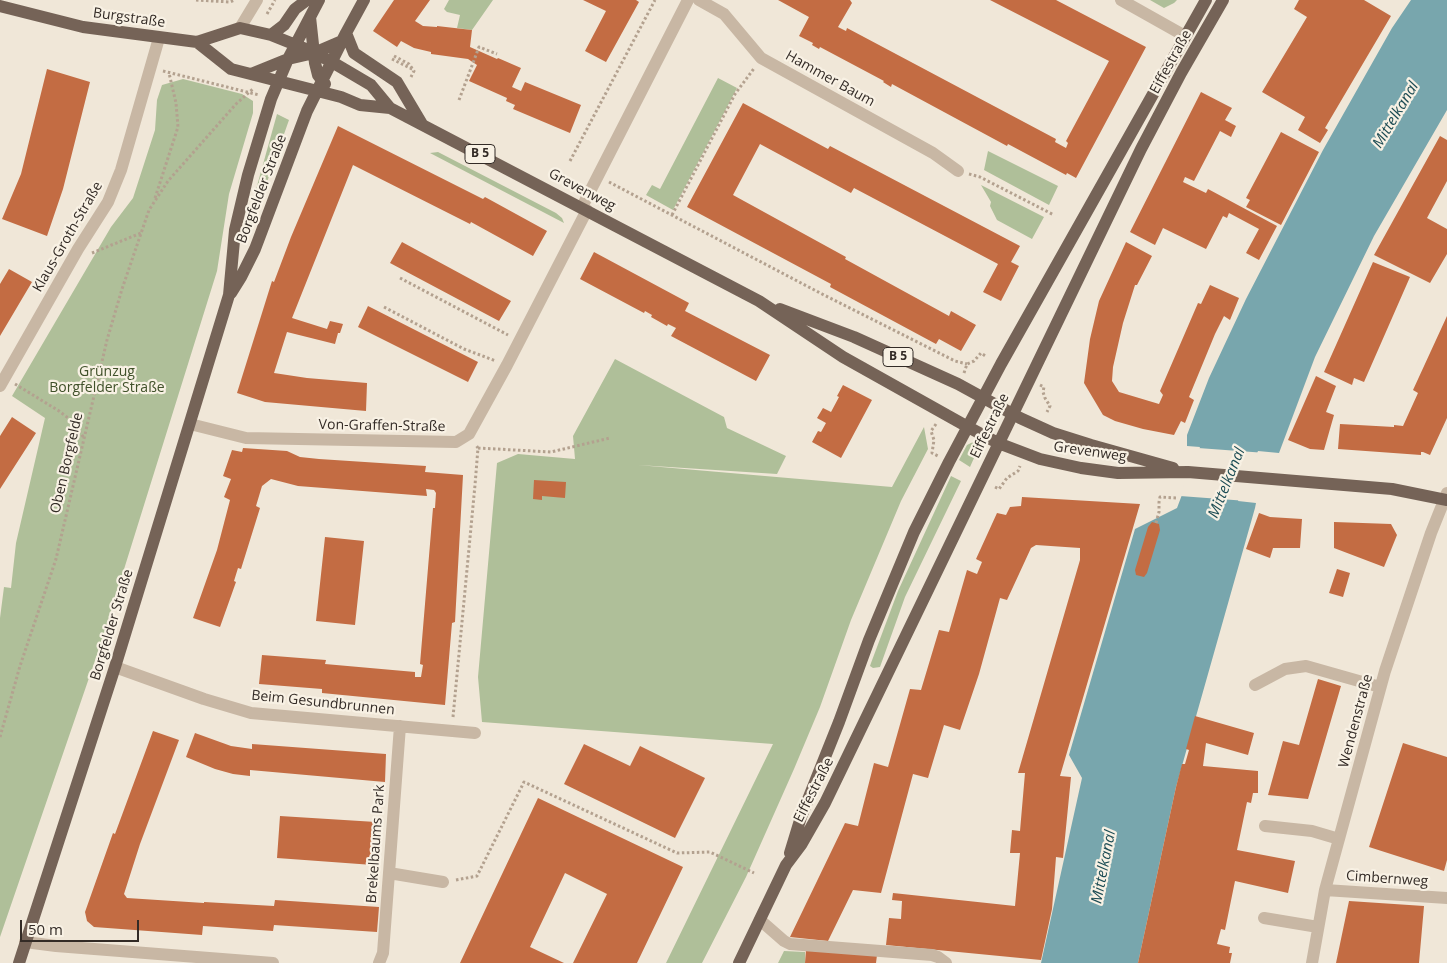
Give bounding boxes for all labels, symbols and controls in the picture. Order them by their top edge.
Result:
street label: Burgstraße [92,5,166,31]
street label: Eiffestraße [1147,27,1195,97]
street label: Hammer Baum [782,48,878,110]
water label: Mittelkanal [1369,79,1423,151]
street label: Borgfelder Straße [233,132,291,246]
road number: B 5 [465,144,495,164]
street label: Grevenweg [546,165,618,215]
street label: Klaus-Groth-Straße [30,179,106,295]
road number: B 5 [883,348,913,367]
park label: Grünzug Borgfelder Straße [49,364,165,397]
street label: Eiffestraße [967,391,1013,461]
street label: Oben Borgfelde [47,411,87,515]
street label: Von-Graffen-Straße [319,416,445,436]
street label: Grevenweg [1052,439,1128,465]
water label: Mittelkanal [1205,445,1249,521]
street label: Borgfelder Straße [87,567,137,683]
street label: Wendenstraße [1335,672,1377,770]
street label: Beim Gesundbrunnen [251,687,395,719]
street label: Eiffestraße [791,755,837,825]
street label: Brekelbaums Park [363,784,389,904]
water label: Mittelkanal [1088,829,1120,905]
street label: Cimbernweg [1345,868,1429,890]
scale bar [22,910,141,942]
text: 50 m [28,919,63,939]

